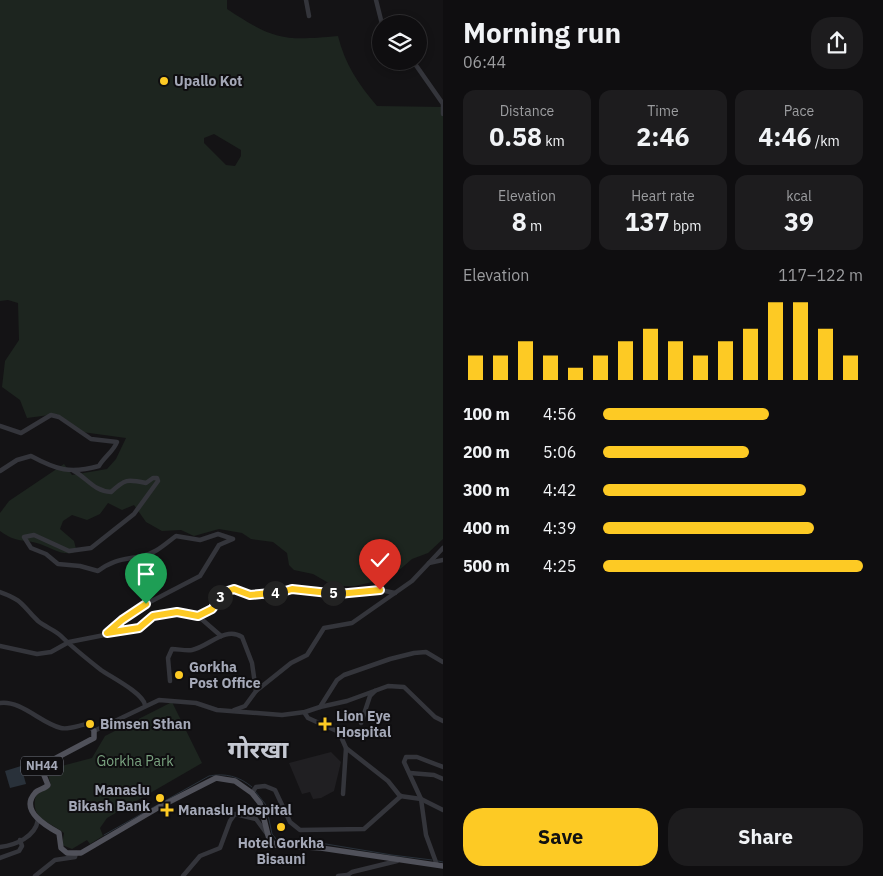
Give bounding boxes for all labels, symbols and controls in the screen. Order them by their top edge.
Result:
text: Morning run [463,14,621,51]
map controls [372,15,427,70]
button: layers [372,15,427,70]
button: share [811,17,863,69]
text: 06:44 [463,52,506,72]
place label: Upallo Kot [174,72,242,90]
marker: Upallo Kot [158,75,170,87]
text: Distance [500,102,554,120]
text: Time [647,102,679,120]
text: Pace [784,102,814,120]
text: 0.58 [489,120,542,153]
text: 2:46 [636,120,690,153]
text: 4:46 [758,120,811,153]
text: km [542,132,565,150]
text: /km [811,132,840,150]
text: Elevation [498,187,556,205]
text: Heart rate [631,187,695,205]
text: kcal [786,187,812,205]
text: 8 [512,205,527,238]
text: 137 [625,205,670,238]
text: 39 [784,205,814,238]
text: m [527,217,542,235]
text: bpm [670,217,701,235]
text: Elevation [463,265,529,285]
text: 117–122 m [778,265,863,285]
text: 100 m [463,404,510,424]
text: 4:56 [543,404,576,424]
text: 200 m [463,442,510,462]
text: 5:06 [543,442,576,462]
text: 300 m [463,480,510,500]
text: 4:42 [543,480,576,500]
text: 400 m [463,518,510,538]
text: 4:39 [543,518,576,538]
pin [359,539,401,590]
icon: check [366,546,394,574]
pin [125,553,167,604]
text: 500 m [463,556,510,576]
text: 4:25 [543,556,576,576]
icon: arrive [132,560,160,588]
pin: 4 [262,580,288,606]
pin: 5 [320,580,346,606]
pin: 3 [208,584,232,610]
text: 4 [271,584,280,602]
text: 5 [329,584,338,602]
text: 3 [216,588,225,606]
place label: Gorkha Post Office [189,658,261,692]
marker: Gorkha Post Office [173,669,185,681]
place label: Lion Eye Hospital [336,707,391,741]
place label: Bimsen Sthan [100,715,191,733]
marker: Lion Eye Hospital [318,717,332,731]
marker: Bimsen Sthan [84,718,96,730]
district label: गोरखा [228,733,289,765]
park label: Gorkha Park [96,752,174,770]
road number: NH44 [21,756,63,776]
place label: Manaslu Bikash Bank [68,781,151,815]
marker: Manaslu Bikash Bank [154,792,166,804]
place label: Manaslu Hospital [178,801,292,819]
marker: Manaslu Hospital [160,803,174,817]
button: Save [463,808,658,866]
button: Share [668,808,863,866]
marker: Hotel Gorkha Bisauni [275,821,287,833]
place label: Hotel Gorkha Bisauni [238,834,324,868]

